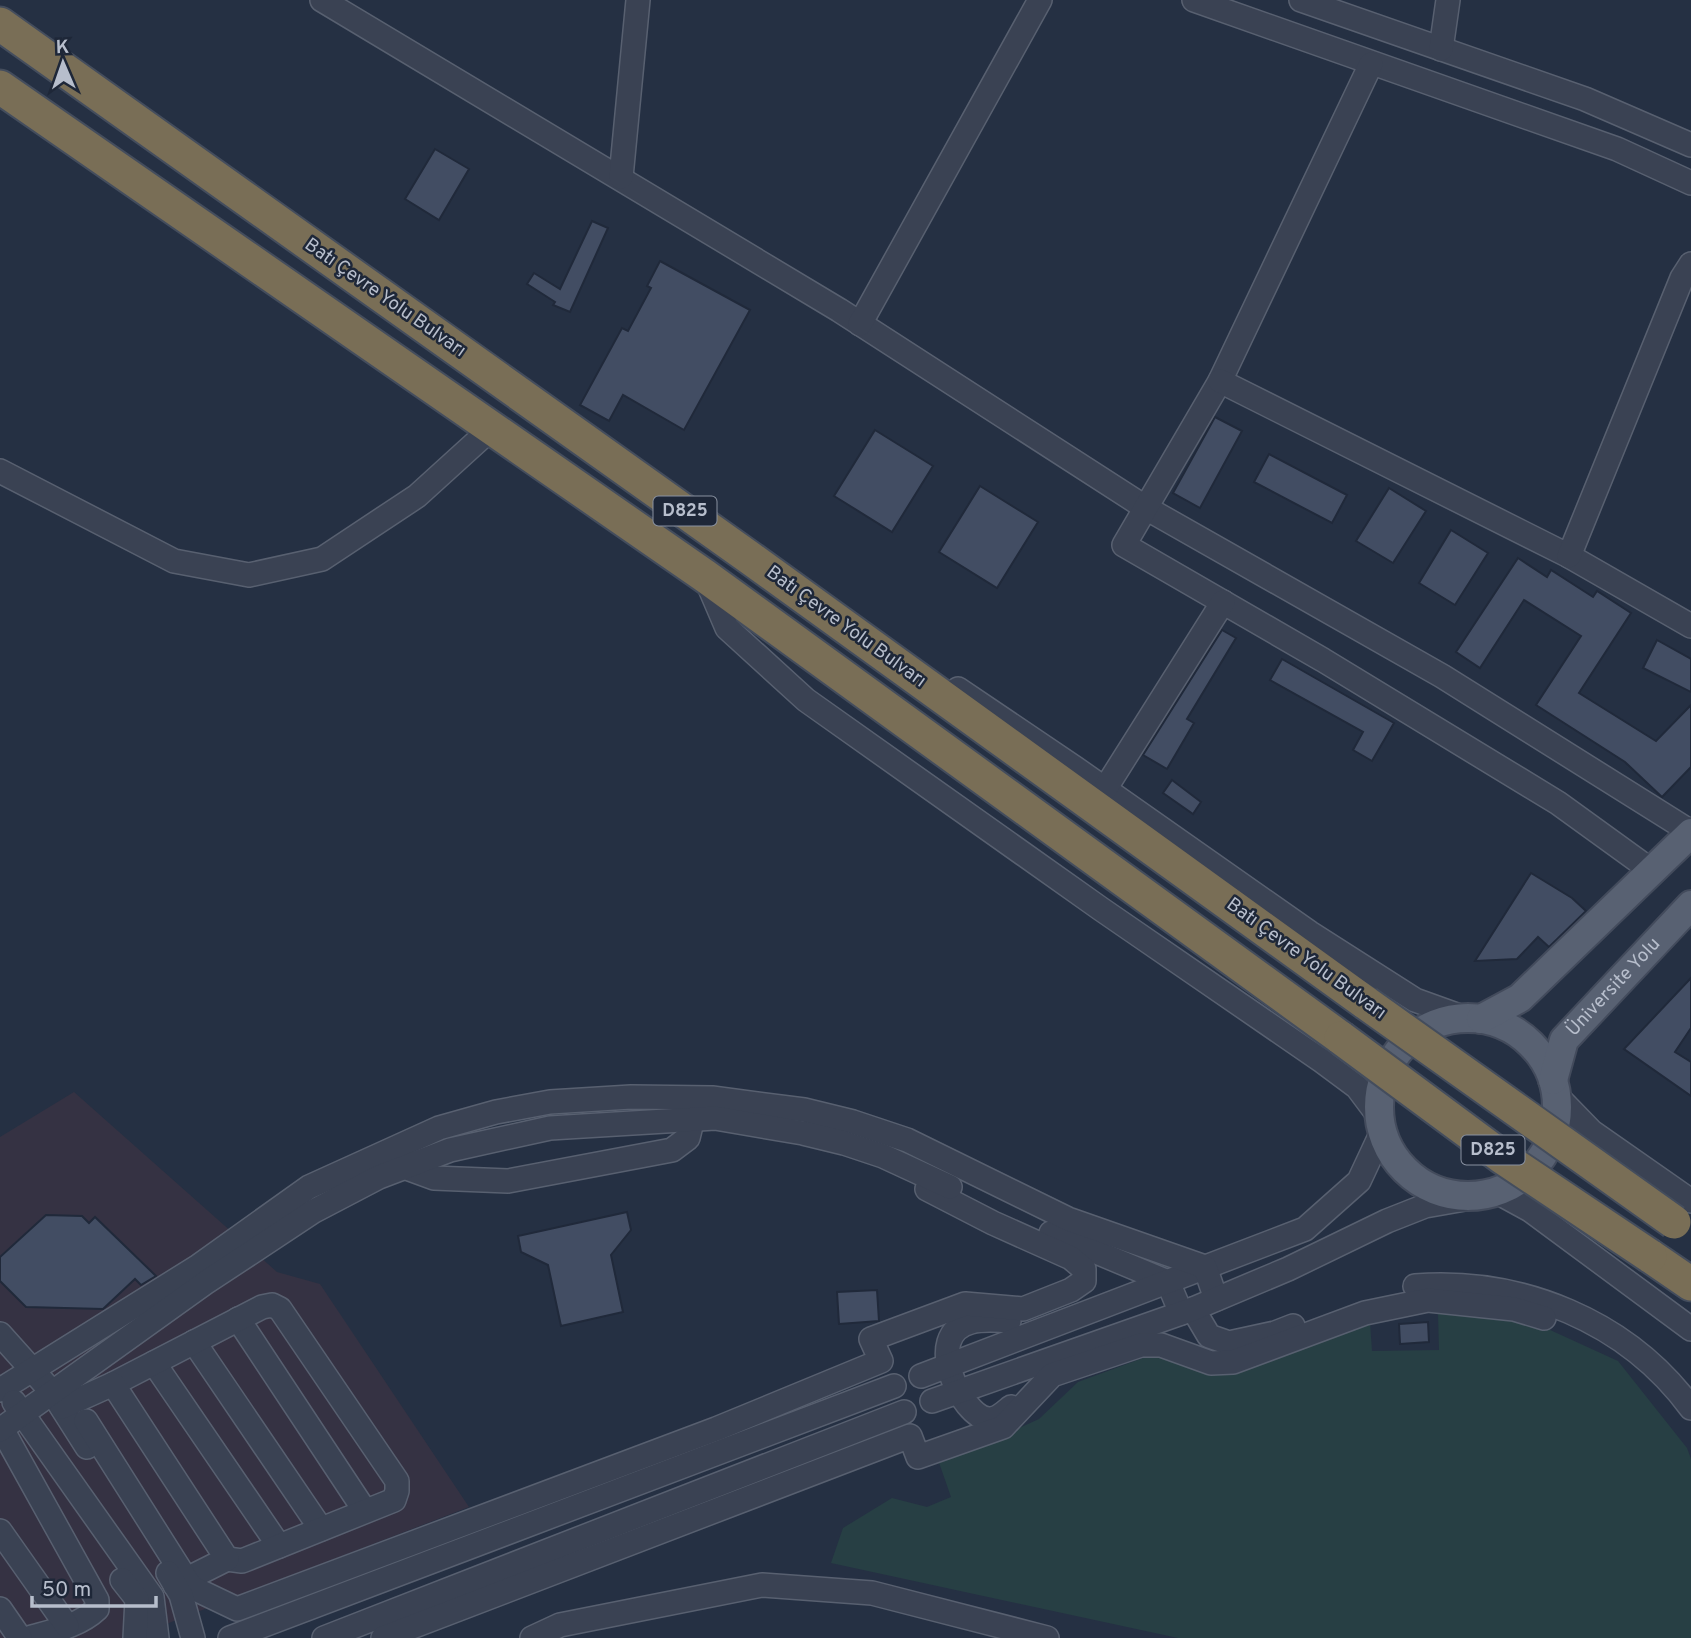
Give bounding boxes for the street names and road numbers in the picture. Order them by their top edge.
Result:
street label: Batı Çevre Yolu Bulvarı [299,233,471,363]
road number: D825 [654,496,716,526]
street label: Batı Çevre Yolu Bulvarı [761,561,931,693]
street label: Batı Çevre Yolu Bulvarı [1221,893,1391,1025]
street label: Üniversite Yolu [1561,933,1666,1042]
road number: D825 [1462,1135,1524,1164]

